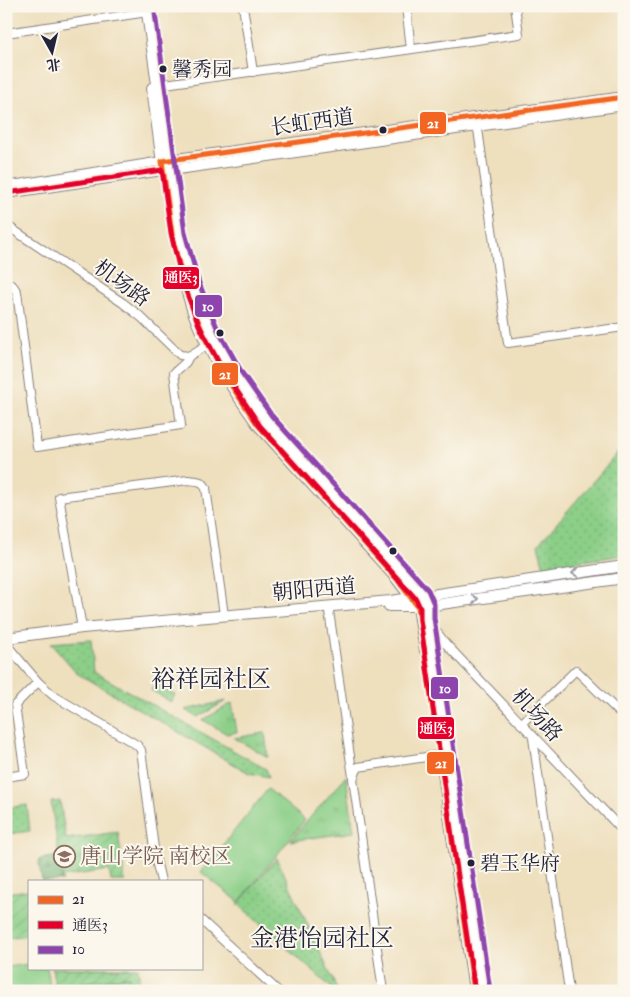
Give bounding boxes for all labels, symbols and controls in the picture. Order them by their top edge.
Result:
north arrow [28,28,78,78]
text: 北 [46,55,62,74]
place label: 馨秀园 [172,57,232,82]
marker: 馨秀园 [158,64,168,74]
street label: 长虹西道 [269,103,356,142]
line badge: 21 [419,111,447,135]
text: 21 [427,115,439,132]
unlabelled marker [378,125,388,135]
street label: 机场路 [88,254,155,313]
line badge: 通医3 [162,266,200,290]
text: 通医3 [164,269,198,286]
line badge: 10 [194,294,223,318]
text: 10 [202,298,214,315]
unlabelled marker [215,328,225,338]
line badge: 21 [211,362,239,386]
text: 21 [219,366,231,383]
unlabelled marker [388,546,398,556]
one-way arrow [571,567,579,578]
street label: 朝阳西道 [271,572,357,607]
one-way arrow [471,595,480,605]
district label: 裕祥园社区 [151,664,271,695]
line badge: 10 [430,676,459,700]
text: 10 [439,680,451,697]
street label: 机场路 [505,683,568,748]
line badge: 通医3 [417,716,455,740]
text: 通医3 [419,720,453,737]
line badge: 21 [426,751,455,775]
text: 21 [435,755,447,772]
place label: 唐山学院 南校区 [80,843,231,870]
school or university icon: 唐山学院 南校区 [52,844,76,868]
place label: 碧玉华府 [480,851,560,876]
marker: 碧玉华府 [466,858,476,868]
legend [28,880,202,970]
text: 21 [72,890,85,909]
text: 通医3 [72,916,108,935]
district label: 金港怡园社区 [250,923,394,954]
text: 10 [72,940,85,959]

